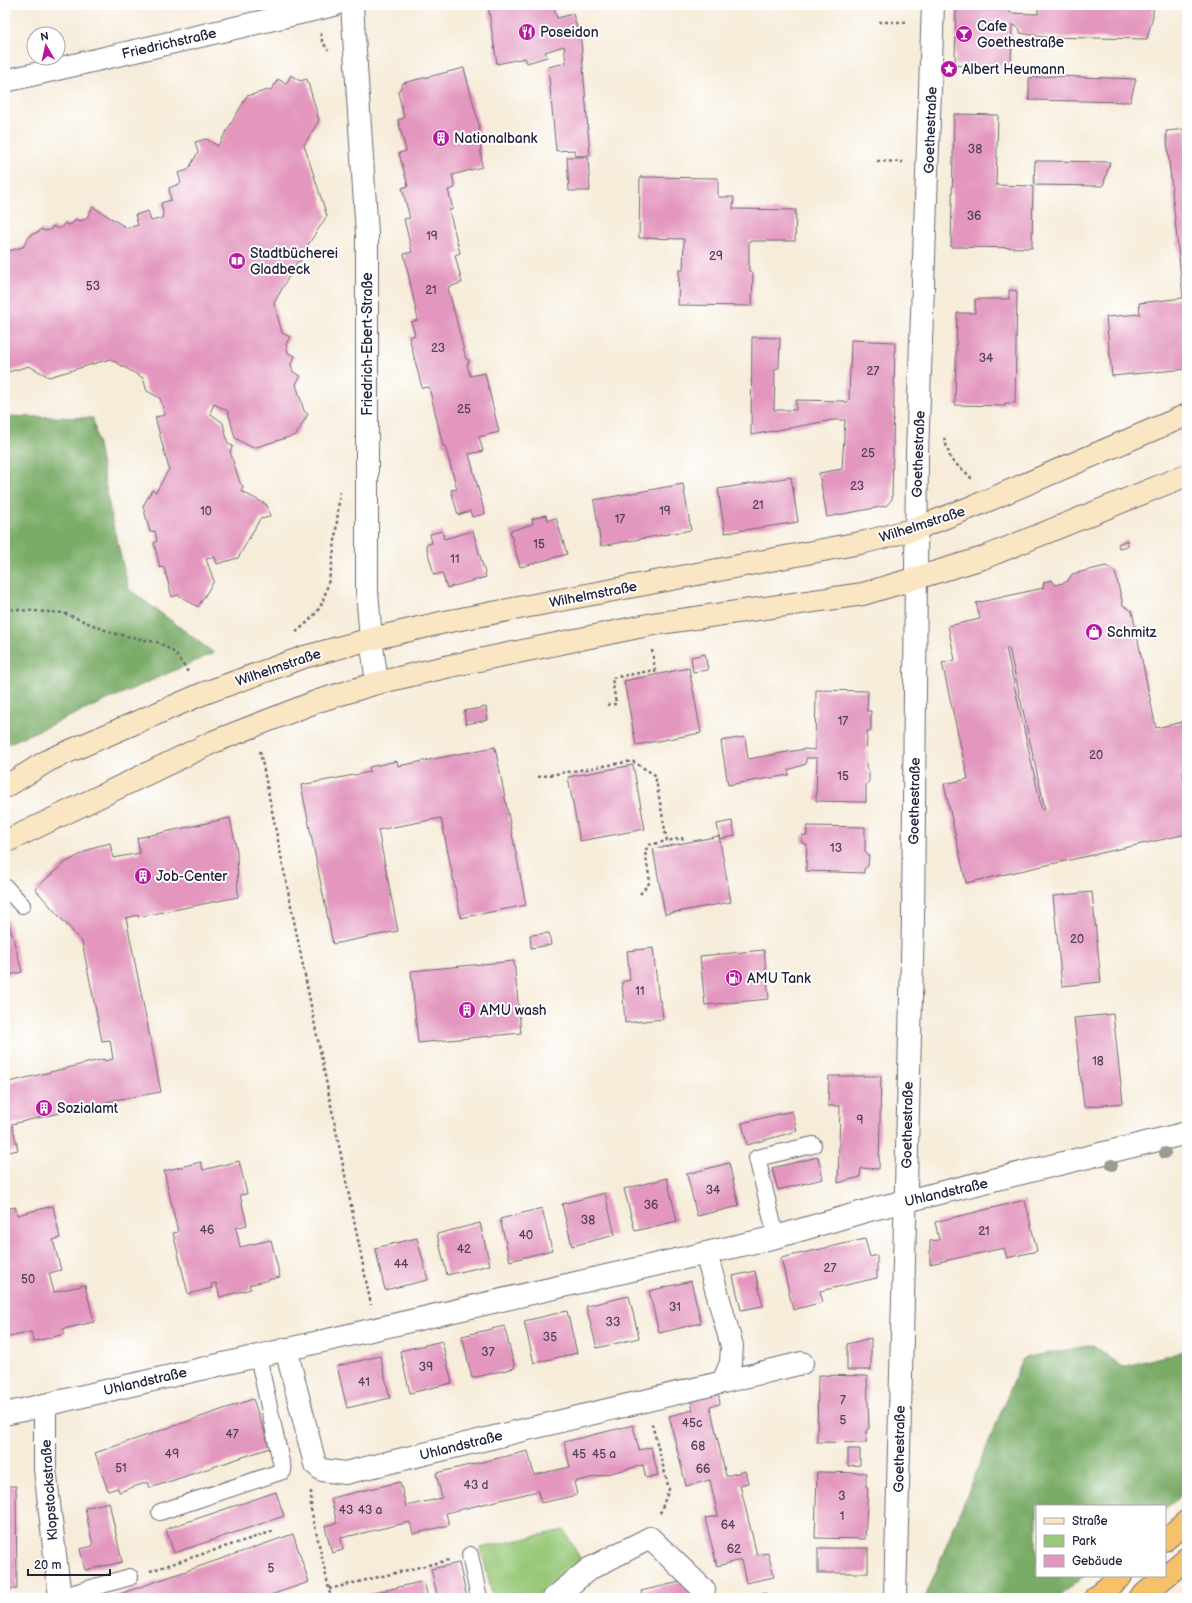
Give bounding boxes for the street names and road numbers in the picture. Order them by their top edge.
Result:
street label: Friedrichstraße [120,24,218,63]
street label: Goethestraße [920,86,941,174]
street label: Friedrich-Ebert-Straße [359,272,376,416]
street label: Goethestraße [908,410,929,498]
street label: Wilhelmstraße [877,503,967,546]
street label: Wilhelmstraße [548,578,639,611]
street label: Wilhelmstraße [233,645,323,690]
street label: Goethestraße [905,757,924,845]
street label: Goethestraße [898,1081,917,1169]
street label: Uhlandstraße [903,1175,989,1210]
street label: Uhlandstraße [102,1364,188,1399]
street label: Goethestraße [890,1405,909,1493]
street label: Uhlandstraße [418,1427,504,1464]
street label: Klopstockstraße [37,1439,62,1541]

